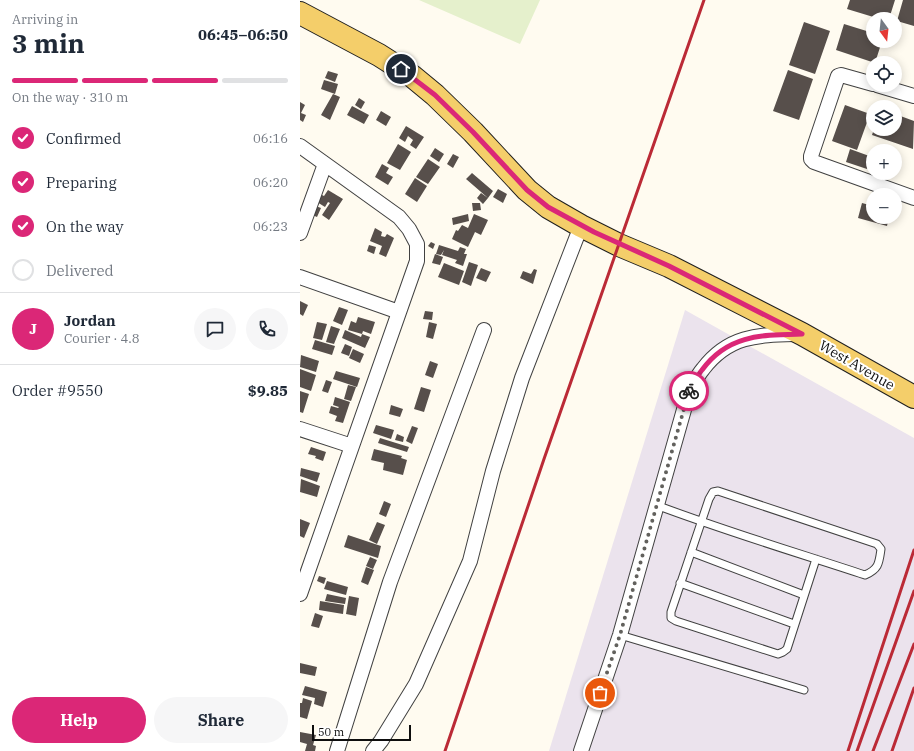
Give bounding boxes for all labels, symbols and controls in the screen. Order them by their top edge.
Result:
text: Arriving in [12,11,78,28]
north arrow [866,12,902,48]
map controls [866,12,902,224]
text: 06:45–06:50 [198,25,288,44]
text: 3 min [12,26,85,60]
pin [384,52,418,86]
button: locate [866,56,902,92]
icon: home [390,58,412,80]
text: On the way · 310 m [12,89,128,106]
button: layers [866,100,902,136]
icon: check [12,127,34,149]
text: Confirmed [46,129,121,148]
text: 06:16 [253,130,288,147]
button: + [866,144,902,180]
icon: check [12,171,34,193]
text: Preparing [46,173,117,192]
text: 06:20 [253,174,288,191]
button: − [866,188,902,224]
icon: check [12,215,34,237]
text: On the way [46,217,124,236]
text: 06:23 [253,218,288,235]
text: Delivered [46,261,114,280]
button: chat [194,308,236,350]
button: phone [246,308,288,350]
text: Jordan [64,311,116,330]
text: J [29,319,37,338]
text: Courier · 4.8 [64,330,140,347]
street label: West Avenue [816,336,898,394]
courier [669,371,709,411]
icon: bike [678,380,700,402]
text: Order #9550 [12,381,103,400]
text: $9.85 [248,381,288,400]
pin [583,676,617,710]
icon: bag [589,682,611,704]
button: Help [12,697,146,743]
button: Share [154,697,288,743]
scale bar [312,723,411,742]
text: 50 m [318,725,344,739]

